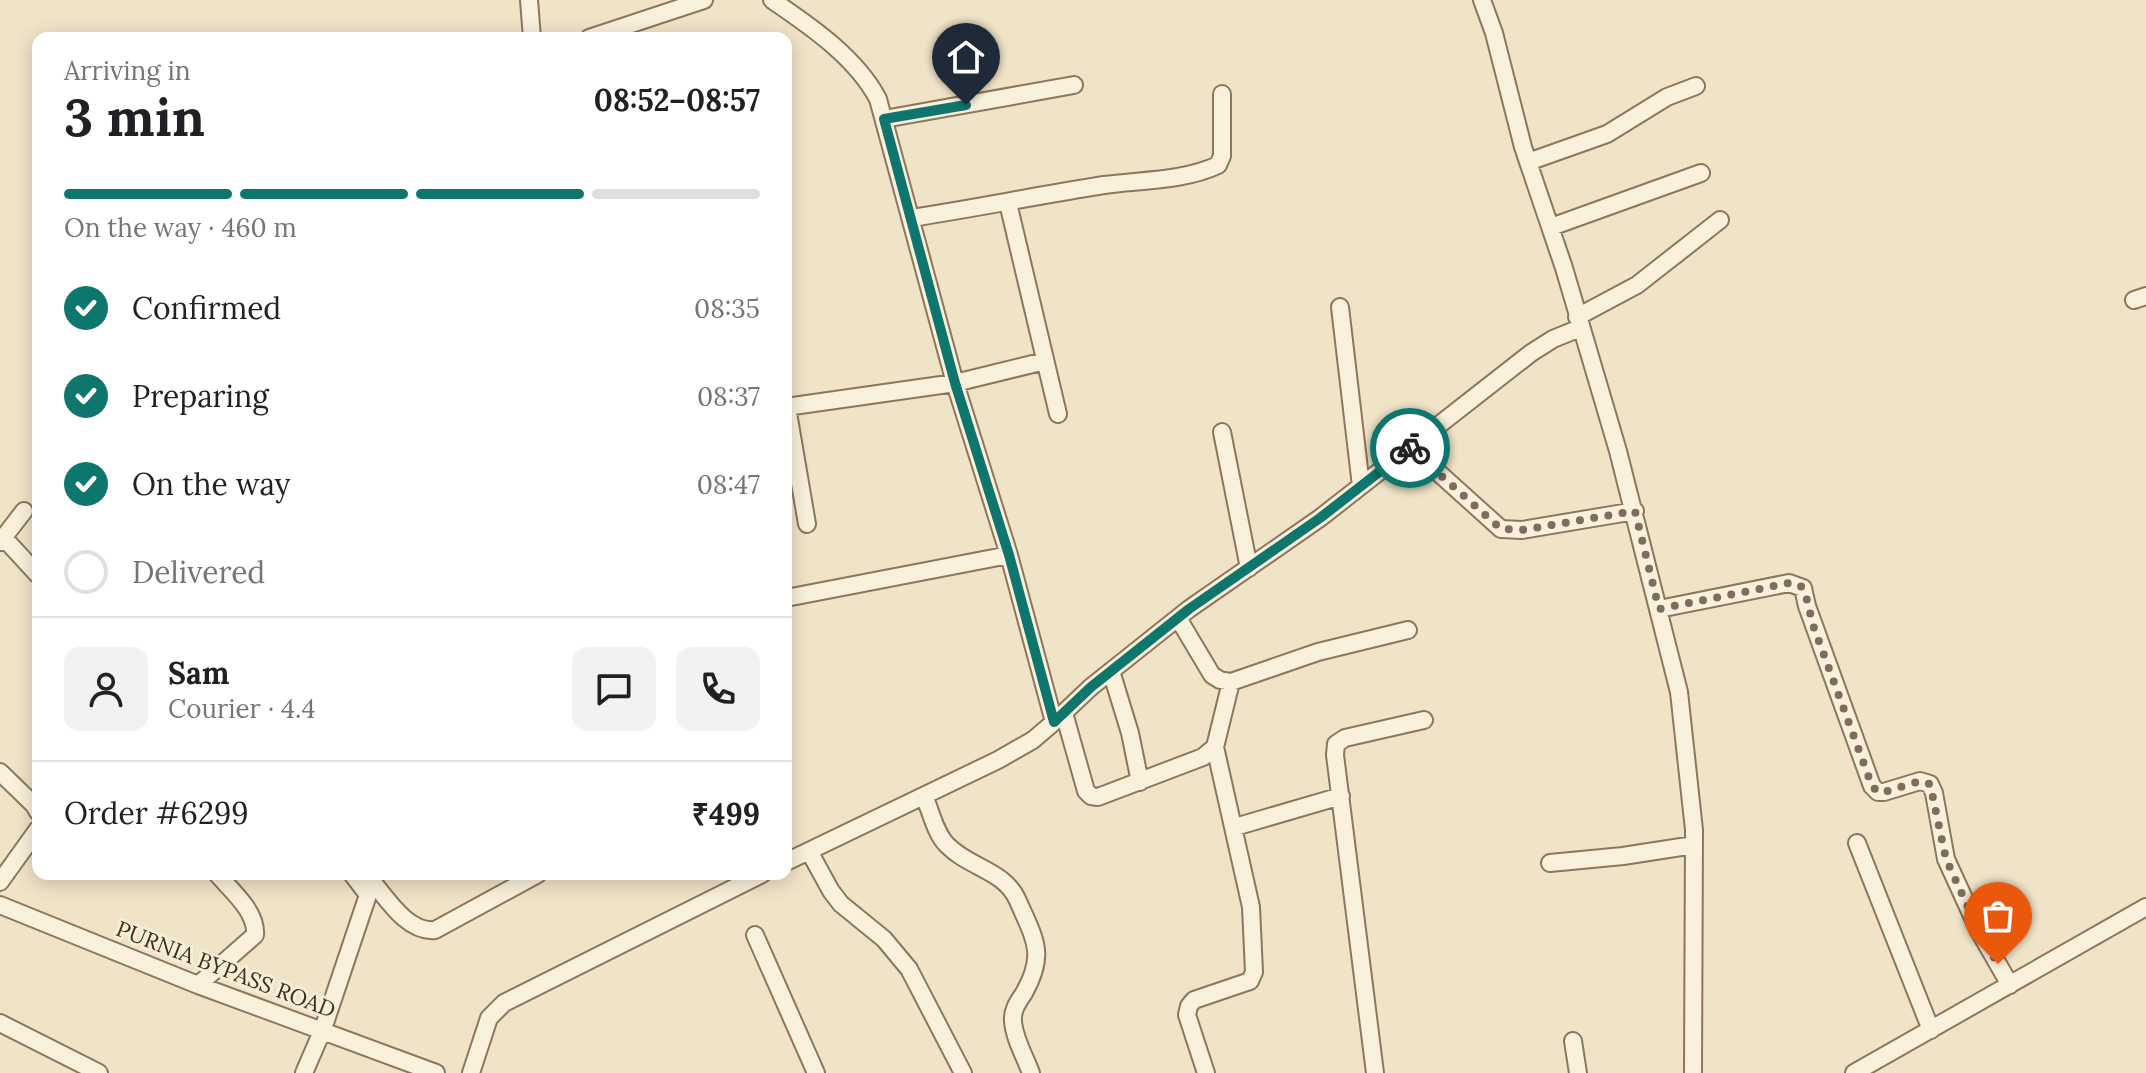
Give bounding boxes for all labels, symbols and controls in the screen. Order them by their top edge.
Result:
pin [932,23,1000,105]
icon: home [944,35,988,79]
text: Arriving in [64,54,191,87]
text: 08:52–08:57 [594,81,760,119]
text: 3 min [64,84,205,150]
text: On the way · 460 m [64,211,297,244]
icon: check [64,286,108,330]
text: Confirmed [132,289,281,327]
text: 08:35 [694,292,760,325]
icon: check [64,374,108,418]
text: Preparing [132,377,269,415]
text: 08:37 [697,380,760,413]
courier [1370,408,1450,488]
icon: bike [1388,426,1432,470]
icon: check [64,462,108,506]
text: On the way [132,465,290,503]
text: 08:47 [697,468,760,501]
text: Delivered [132,553,265,591]
button: person [64,647,148,731]
button: chat [572,647,656,731]
button: phone [676,647,760,731]
text: Sam [168,654,229,692]
text: Courier · 4.4 [168,692,316,725]
text: Order #6299 [64,794,249,832]
text: ₹499 [692,795,760,833]
pin [1964,882,2032,964]
icon: bag [1976,894,2020,938]
street label: PURNIA BYPASS ROAD [112,914,340,1024]

